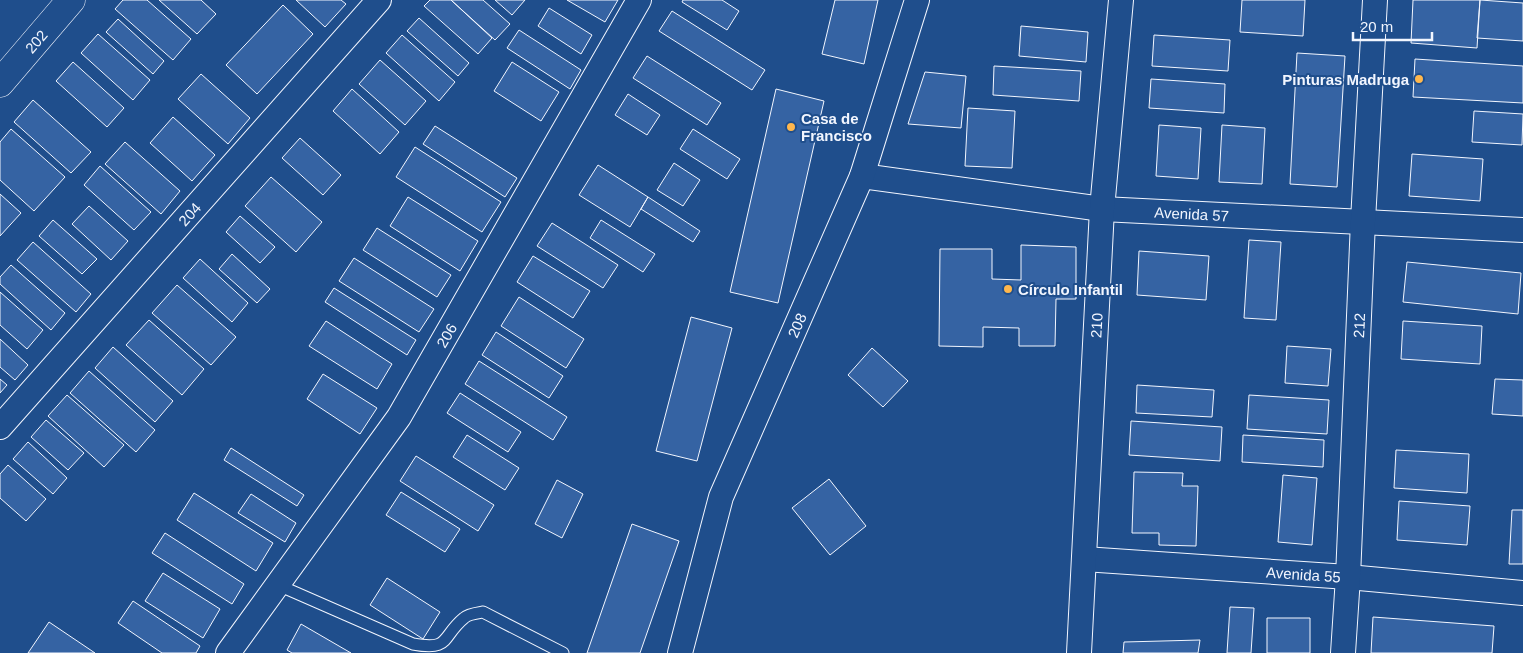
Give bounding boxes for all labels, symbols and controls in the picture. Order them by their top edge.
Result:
scale bar [1353,10,1432,42]
text: 20 m [1360,18,1393,35]
street label: 202 [21,26,50,56]
place label: Pinturas Madruga [1282,71,1410,88]
marker: Pinturas Madruga [1413,73,1425,85]
place label: Casa de Francisco [801,110,872,144]
marker: Casa de Francisco [785,121,797,133]
street label: 204 [175,199,204,229]
street label: Avenida 57 [1154,203,1229,224]
place label: Círculo Infantil [1018,281,1123,298]
marker: Círculo Infantil [1002,283,1014,295]
street label: 208 [784,310,809,340]
street label: 210 [1087,313,1105,338]
street label: 212 [1350,313,1368,338]
street label: 206 [433,320,460,350]
street label: Avenida 55 [1266,563,1341,585]

